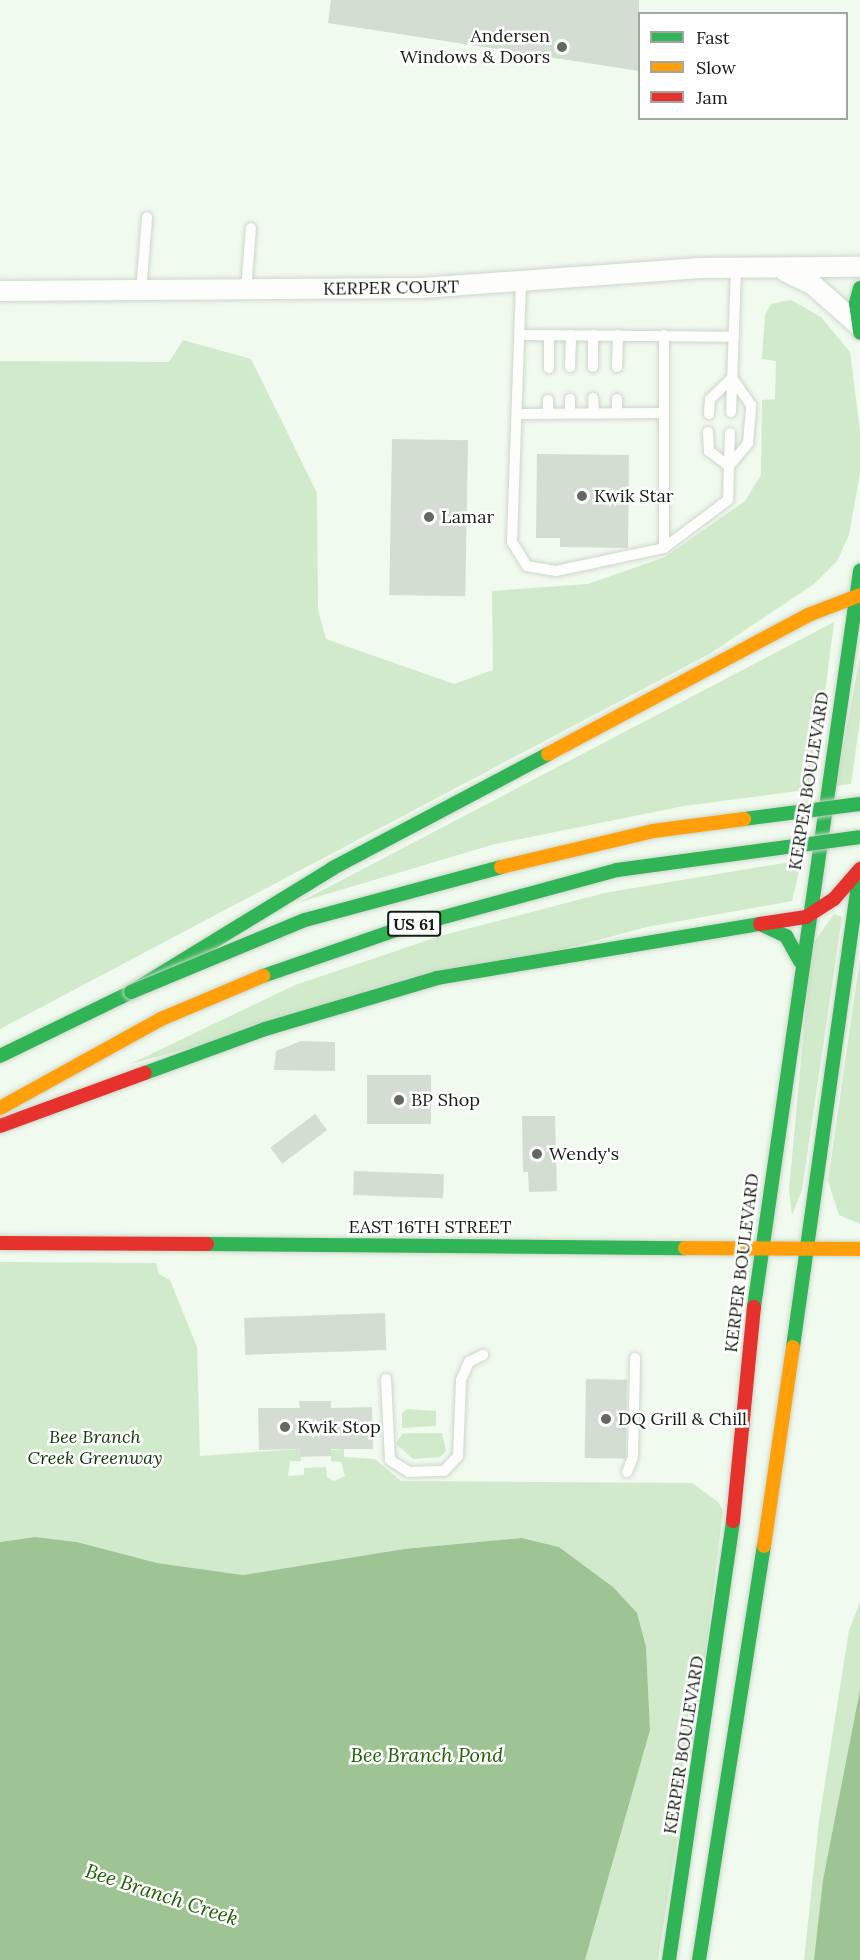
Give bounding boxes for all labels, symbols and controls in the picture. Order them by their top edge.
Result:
legend [638,12,848,120]
place label: Andersen Windows & Doors [400,26,550,68]
text: Fast [696,26,730,49]
marker: Andersen Windows & Doors [555,40,569,54]
text: Slow [696,56,736,79]
text: Jam [696,86,728,109]
street label: KERPER COURT [323,276,459,300]
place label: Kwik Star [594,485,673,507]
marker: Kwik Star [575,489,589,503]
place label: Lamar [441,506,494,528]
marker: Lamar [422,510,436,524]
street label: KERPER BOULEVARD [784,690,834,872]
road number: US 61 [387,911,441,937]
place label: BP Shop [411,1089,480,1111]
marker: BP Shop [392,1093,406,1107]
place label: Wendy's [549,1143,619,1165]
marker: Wendy's [530,1147,544,1161]
street label: KERPER BOULEVARD [720,1172,764,1354]
street label: EAST 16TH STREET [348,1216,512,1238]
place label: DQ Grill & Chill [618,1408,747,1430]
marker: DQ Grill & Chill [599,1412,613,1426]
place label: Kwik Stop [297,1416,381,1438]
marker: Kwik Stop [278,1420,292,1434]
park label: Bee Branch Creek Greenway [28,1427,162,1470]
street label: KERPER BOULEVARD [659,1654,709,1836]
water label: Bee Branch Pond [351,1742,503,1766]
water label: Bee Branch Creek [82,1858,242,1930]

